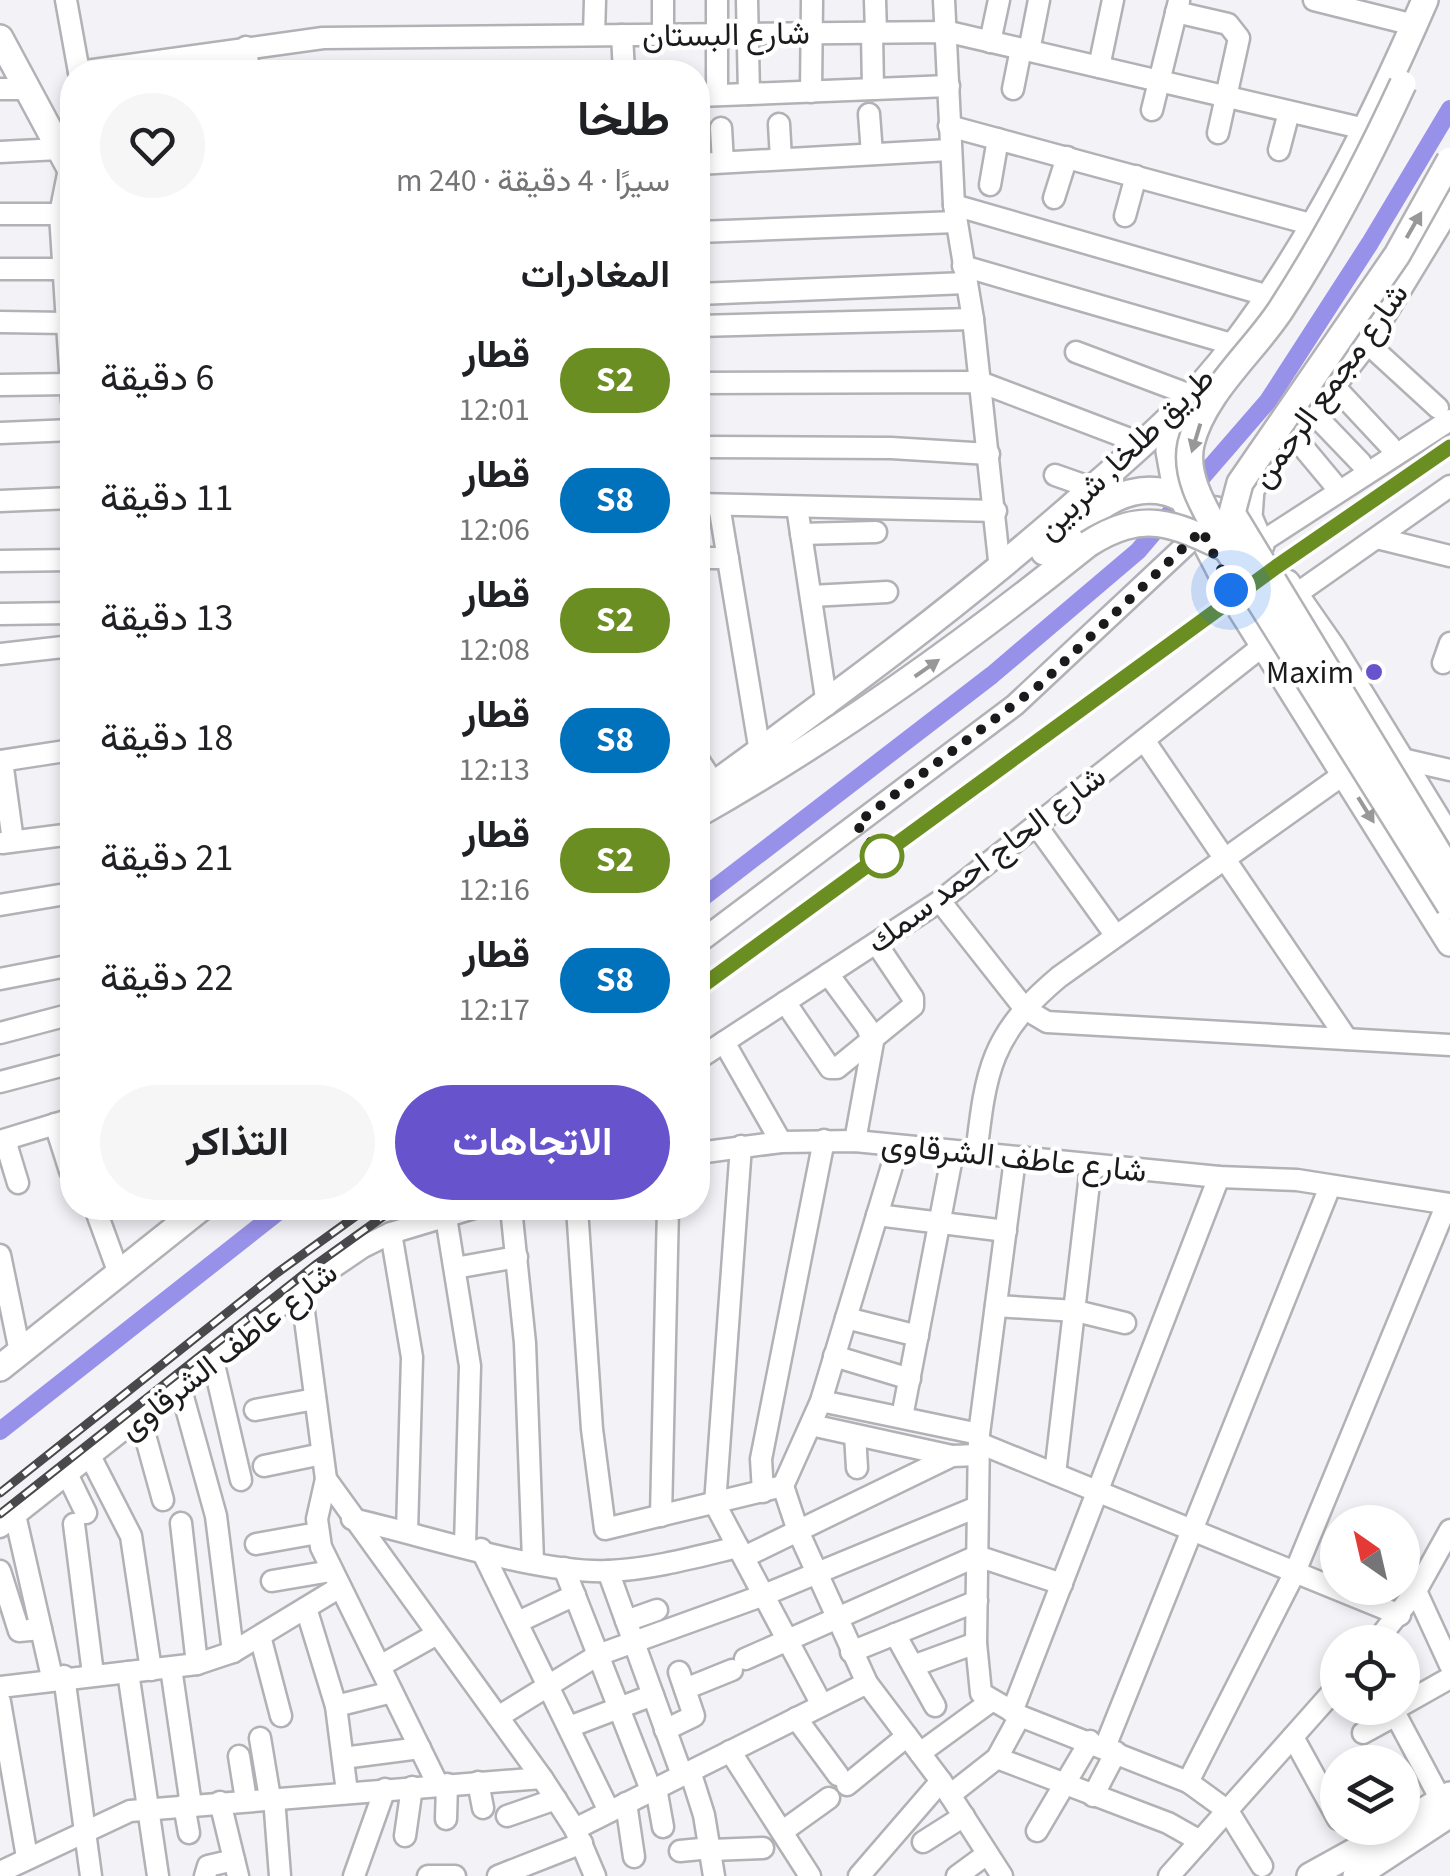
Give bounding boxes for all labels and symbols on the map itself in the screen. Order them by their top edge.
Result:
street label: شارع البستان [642,11,810,59]
one-way arrow [1405,211,1422,239]
street label: شارع مجمع الرحمن [1240,274,1420,497]
street label: طريق طلخا, شربين [1026,357,1225,551]
one-way arrow [1187,423,1202,453]
your location [1206,565,1256,615]
place label: Maxim [1266,650,1354,696]
one-way arrow [914,659,940,678]
marker: Maxim [1363,661,1385,683]
street label: شارع الحاج احمد سمك [857,755,1116,965]
one-way arrow [1357,797,1375,824]
unlabelled marker [861,835,903,877]
street label: شارع عاطف الشرقاوى [879,1121,1149,1195]
street label: شارع عاطف الشرقاوى [109,1251,348,1451]
north arrow [1320,1505,1420,1605]

